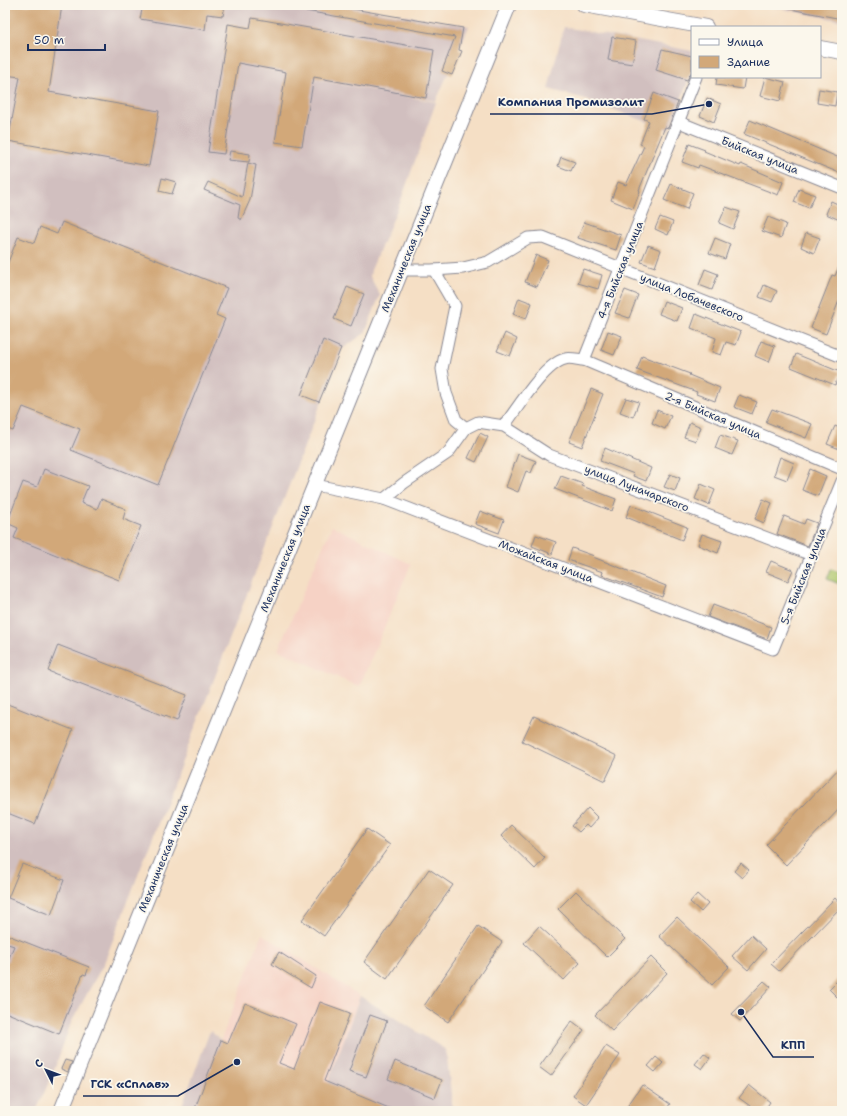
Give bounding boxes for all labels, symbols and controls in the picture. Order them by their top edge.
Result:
scale bar [28,26,105,52]
legend [691,26,821,78]
text: 50 m [34,32,64,48]
text: Улица [727,34,764,50]
text: Здание [727,54,771,70]
callout: Компания Промизолит [490,90,652,114]
text: Компания Промизолит [498,94,645,110]
street label: Бийская улица [719,133,801,178]
street label: Механическая улица [378,202,435,315]
street label: 4-я Бийская улица [594,219,647,321]
street label: улица Лобачевского [638,270,746,325]
street label: 2-я Бийская улица [662,388,763,443]
street label: улица Луначарского [582,462,692,515]
street label: Механическая улица [257,502,314,615]
street label: 5-я Бийская улица [777,525,830,627]
street label: Можайская улица [496,537,595,586]
street label: Механическая улица [135,802,192,915]
callout: КПП [773,1033,814,1057]
text: КПП [781,1037,805,1053]
north arrow [26,1050,66,1090]
text: С [31,1056,47,1071]
callout: ГСК «Сплав» [83,1072,178,1096]
text: ГСК «Сплав» [90,1076,170,1092]

